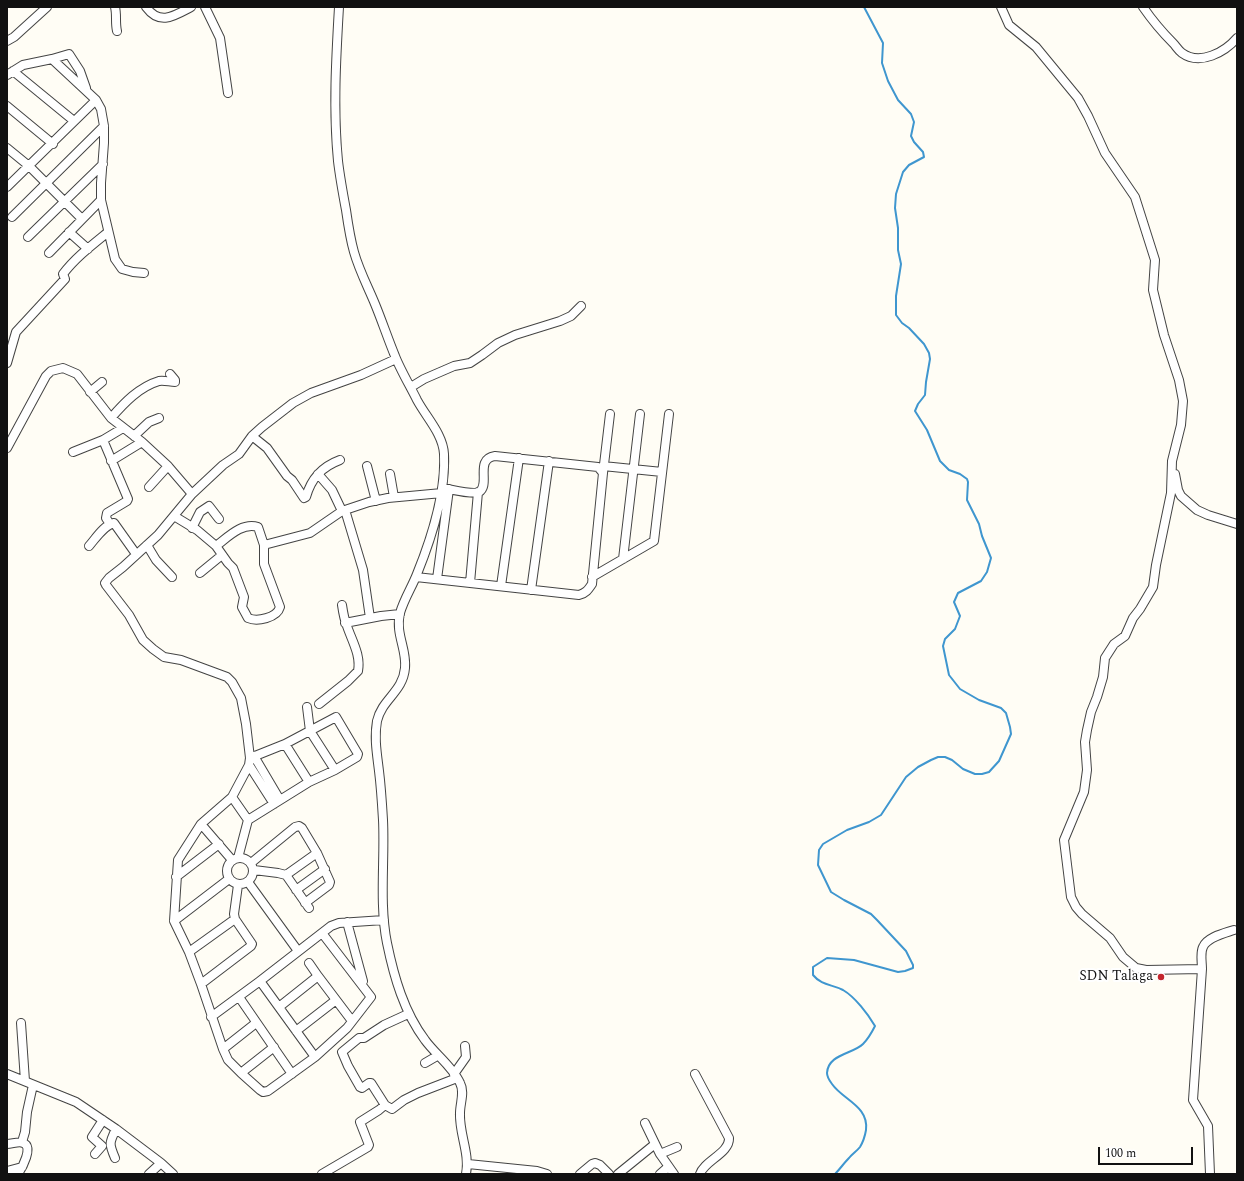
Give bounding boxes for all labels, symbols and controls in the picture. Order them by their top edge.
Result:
place label: SDN Talaga [1079,969,1153,985]
marker: SDN Talaga [1156,972,1166,982]
scale bar [1100,1139,1195,1165]
text: 100 m [1105,1144,1136,1163]

